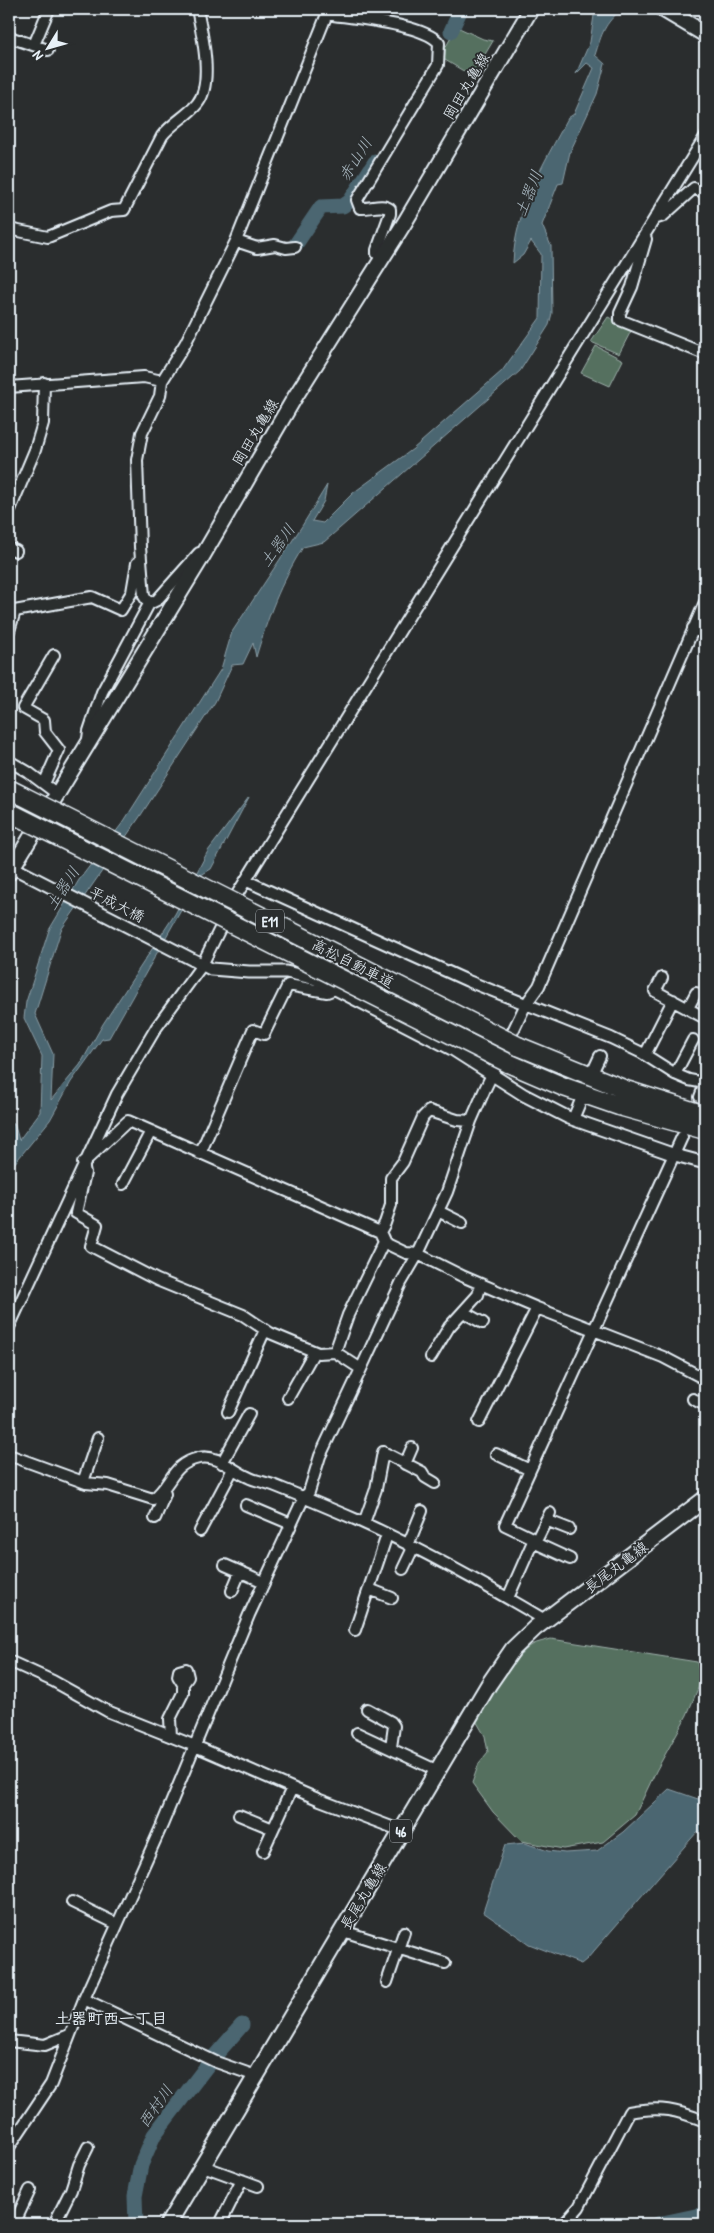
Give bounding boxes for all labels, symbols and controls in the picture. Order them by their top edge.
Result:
north arrow [22,22,72,72]
text: N [27,47,47,65]
street label: 岡田丸亀線 [438,48,494,124]
water label: 赤山川 [333,133,377,185]
water label: 土器川 [509,167,547,219]
street label: 岡田丸亀線 [227,394,283,470]
water label: 土器川 [254,519,300,571]
water label: 土器川 [40,862,84,914]
street label: 平成大橋 [85,881,149,927]
road number: E11 [256,909,284,932]
street label: 高松自動車道 [308,933,398,993]
street label: 長尾丸亀線 [580,1536,652,1598]
road number: 46 [390,1820,412,1842]
street label: 長尾丸亀線 [335,1858,391,1934]
district label: 土器町西一丁目 [55,2007,167,2029]
water label: 西村川 [132,2080,178,2132]

